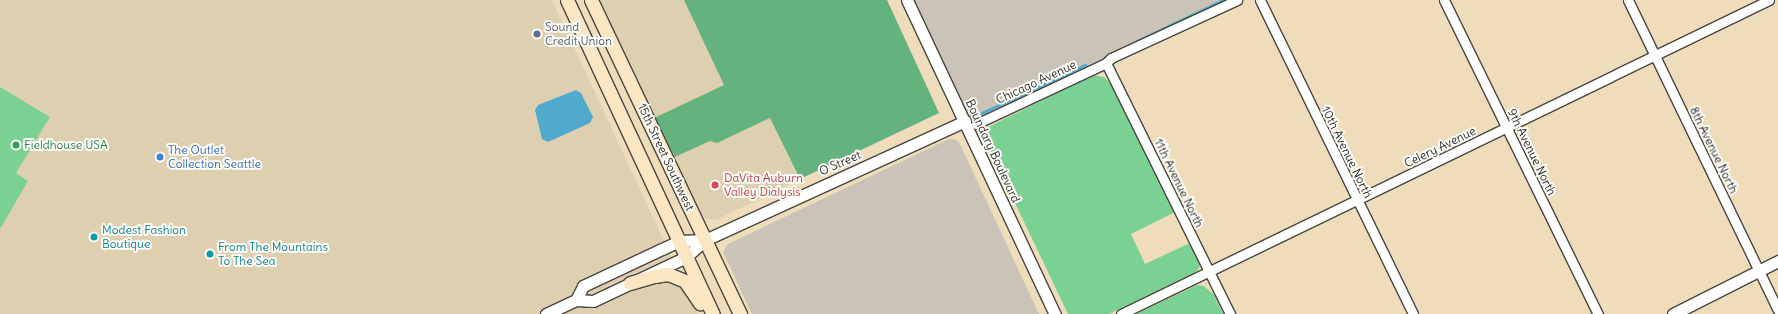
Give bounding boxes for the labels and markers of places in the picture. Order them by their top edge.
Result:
place label: Sound Credit Union [545,20,612,48]
marker: Sound Credit Union [532,29,542,39]
place label: Fieldhouse USA [24,138,108,152]
marker: Fieldhouse USA [11,140,21,150]
place label: The Outlet Collection Seattle [168,143,261,171]
marker: The Outlet Collection Seattle [155,152,165,162]
place label: DaVita Auburn Valley Dialysis [724,171,803,199]
marker: DaVita Auburn Valley Dialysis [709,179,721,191]
place label: Modest Fashion Boutique [102,223,186,251]
marker: Modest Fashion Boutique [89,232,99,242]
place label: From The Mountains To The Sea [218,240,328,268]
marker: From The Mountains To The Sea [205,249,215,259]

